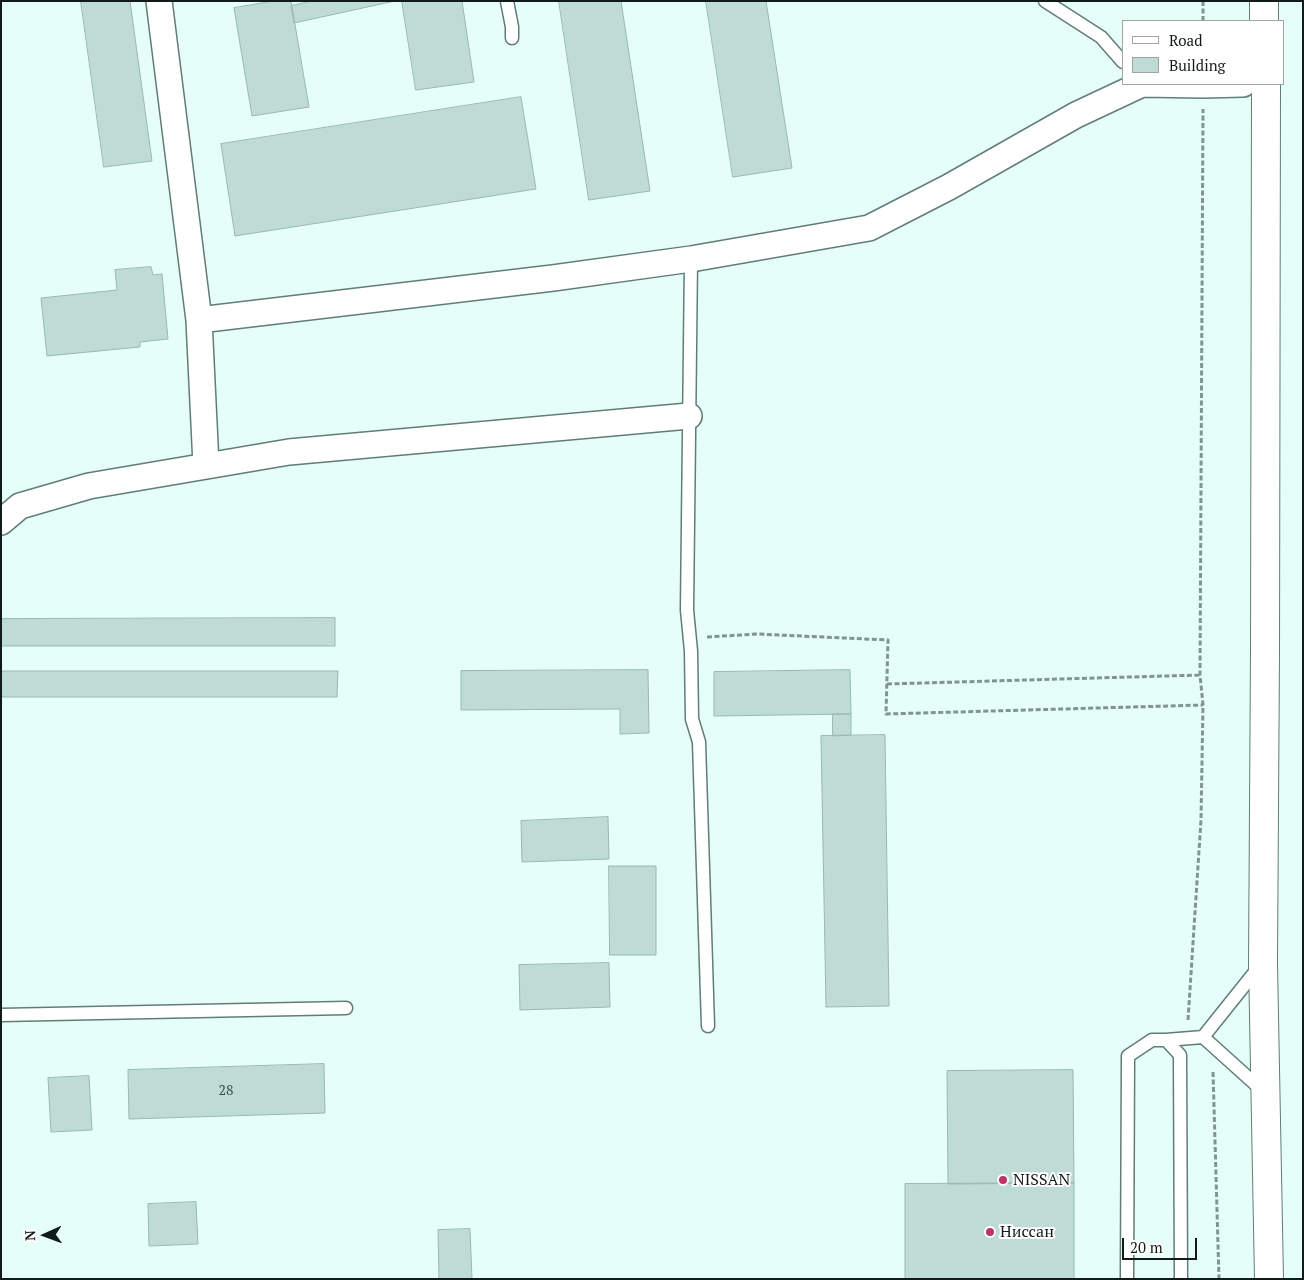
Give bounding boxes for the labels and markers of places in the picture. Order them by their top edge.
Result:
place label: NISSAN [1013,1170,1070,1190]
marker: NISSAN [997,1174,1009,1186]
place label: Ниссан [1000,1222,1054,1242]
marker: Ниссан [984,1226,996,1238]

